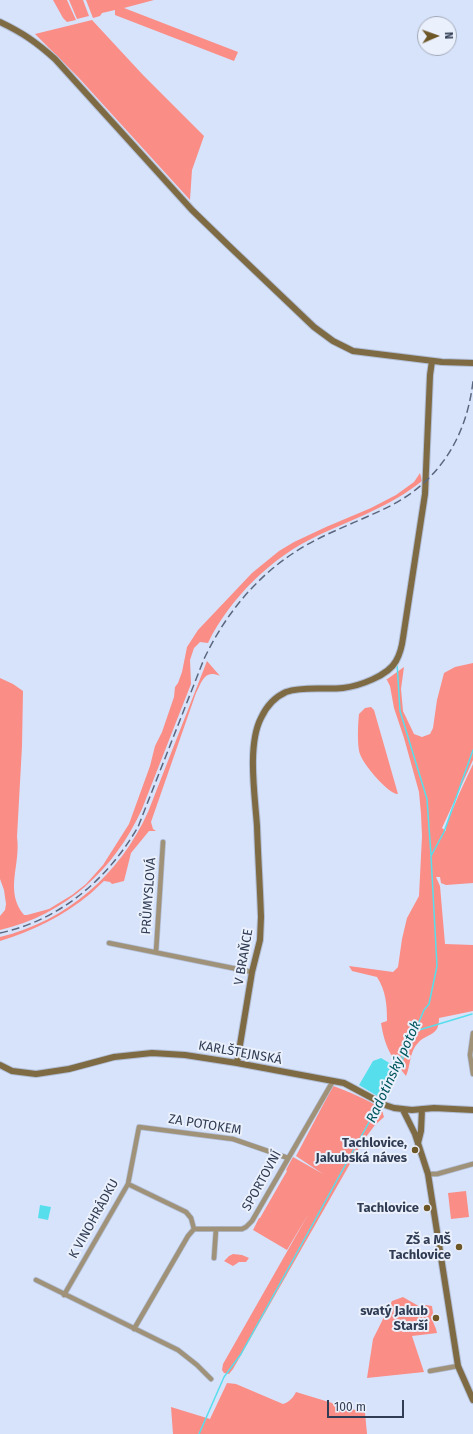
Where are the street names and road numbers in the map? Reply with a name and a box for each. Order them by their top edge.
street label: PRŮMYSLOVÁ [139,857,159,935]
street label: V BRAŇCE [231,928,257,986]
street label: KARLŠTEJNSKÁ [197,1038,283,1068]
street label: ZA POTOKEM [167,1112,243,1138]
street label: SPORTOVNÍ [239,1148,285,1214]
street label: K VINOHRÁDKU [66,1176,122,1262]

